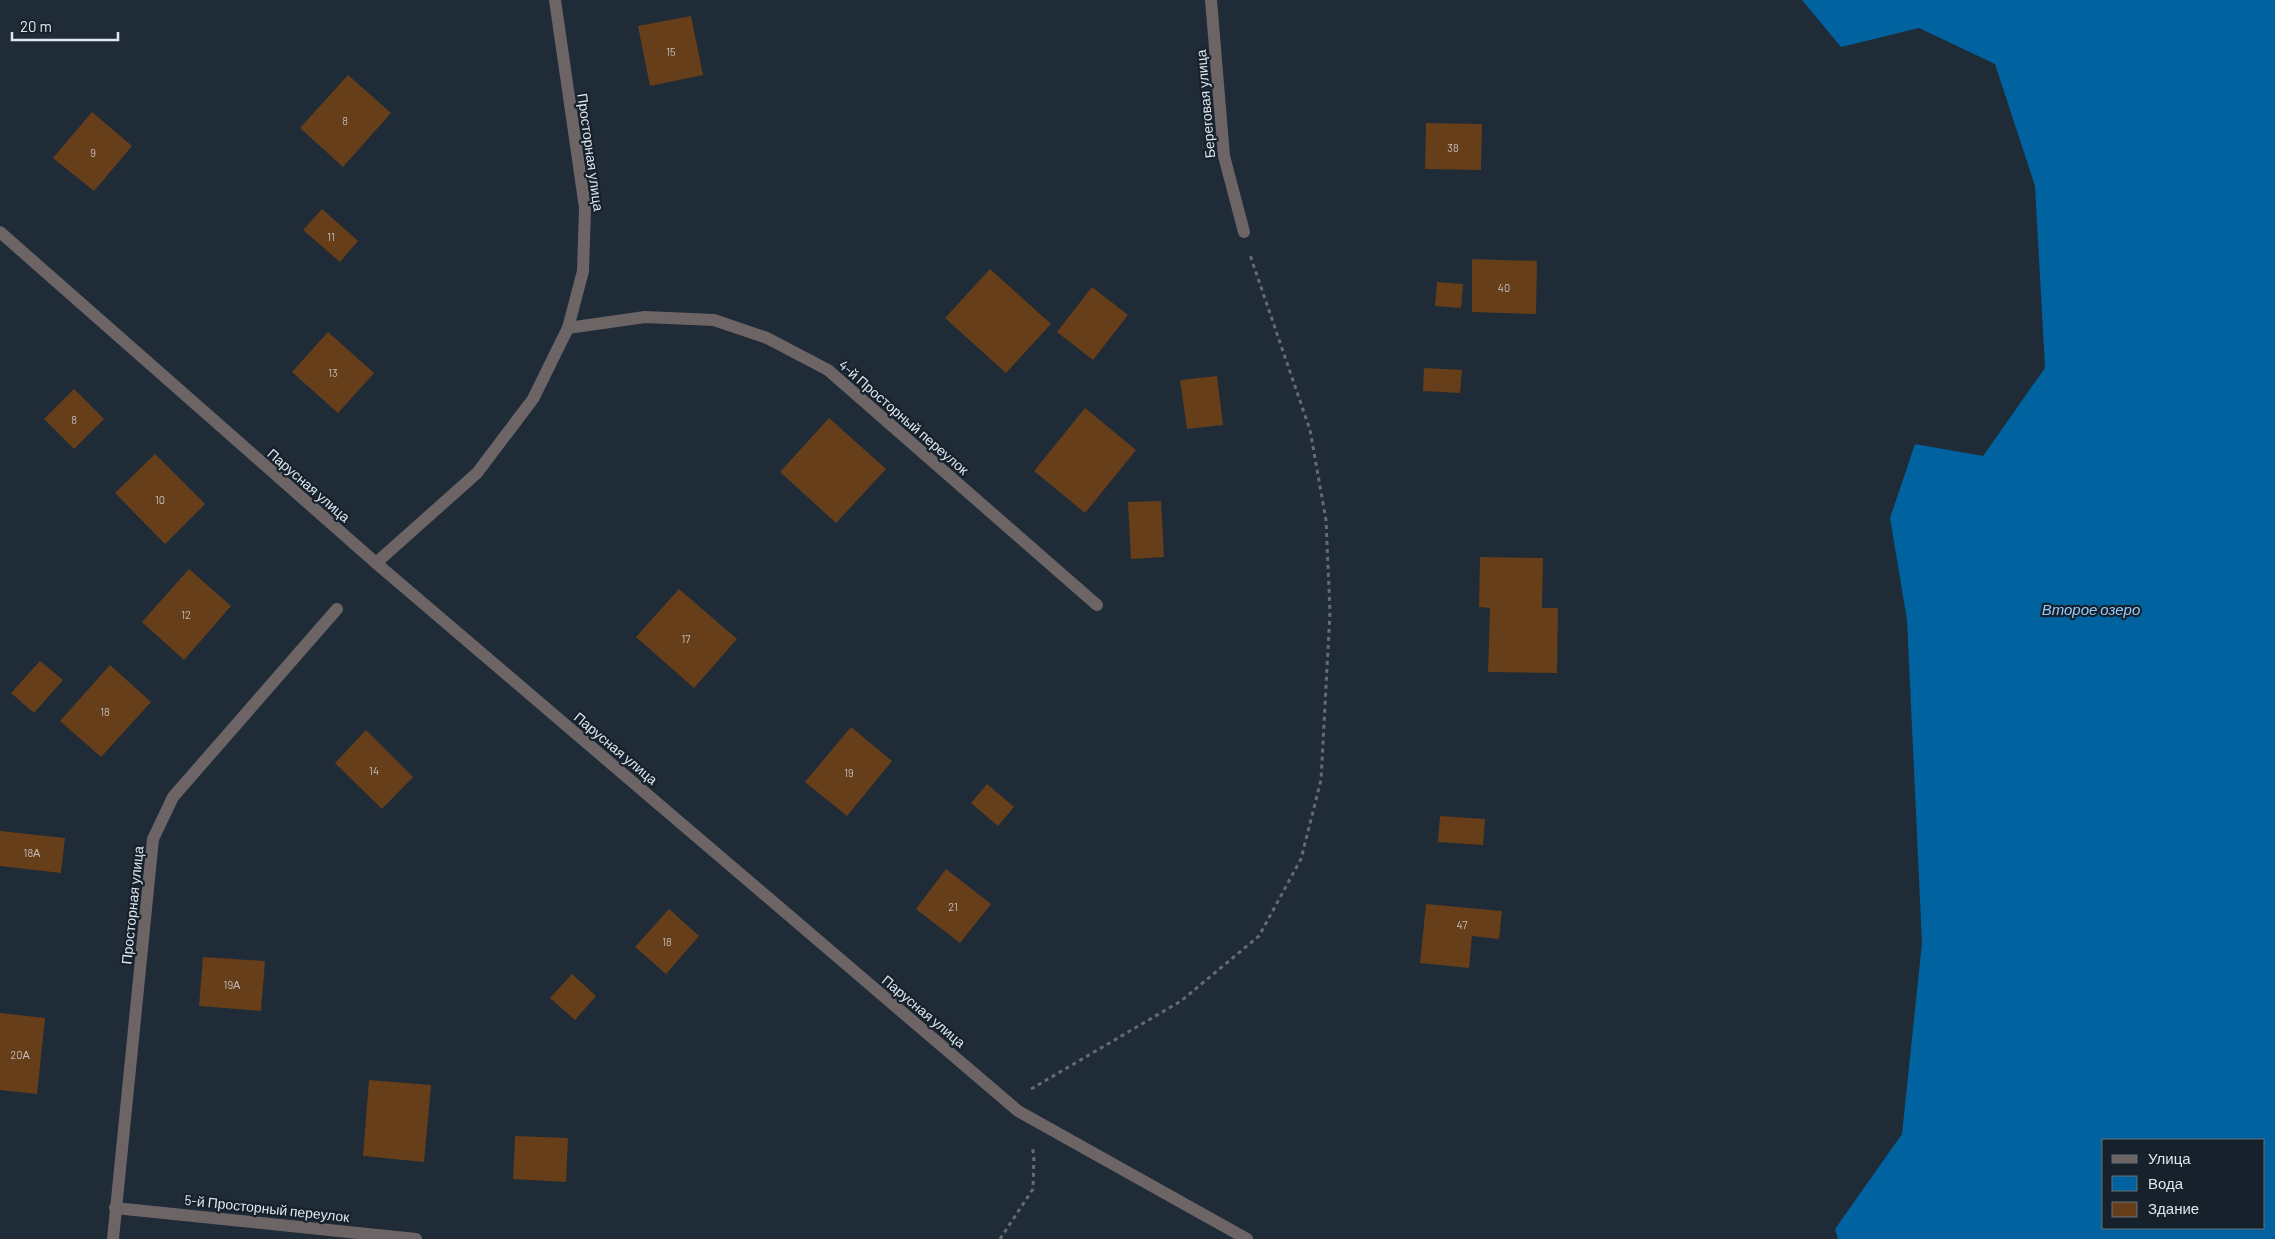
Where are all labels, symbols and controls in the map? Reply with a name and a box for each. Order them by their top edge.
scale bar [12,10,119,42]
text: 20 m [20,17,52,35]
house number: 15 [666,45,676,58]
street label: Береговая улица [1192,49,1218,159]
street label: Просторная улица [574,92,608,212]
house number: 8 [342,114,348,127]
house number: 38 [1447,141,1459,154]
house number: 9 [90,146,96,159]
house number: 11 [327,230,335,243]
house number: 40 [1498,281,1510,294]
street label: 4-й Просторный переулок [836,356,973,479]
house number: 13 [328,366,338,379]
house number: 8 [71,413,77,426]
street label: Парусная улица [264,445,354,526]
house number: 10 [155,493,165,506]
water label: Второе озеро [2042,600,2140,618]
house number: 12 [181,608,191,621]
house number: 17 [681,632,691,645]
house number: 18 [100,705,110,718]
street label: Парусная улица [571,708,661,788]
house number: 14 [369,764,379,777]
house number: 19 [844,766,854,779]
street label: Просторная улица [117,845,147,965]
house number: 18А [24,846,41,859]
house number: 21 [948,900,958,913]
house number: 47 [1457,918,1467,931]
house number: 18 [662,935,672,948]
street label: Парусная улица [879,971,969,1051]
house number: 19А [224,978,241,991]
house number: 20А [10,1048,30,1061]
legend [2102,1139,2265,1229]
text: Улица [2148,1149,2191,1167]
text: Вода [2148,1174,2184,1192]
street label: 5-й Просторный переулок [184,1191,351,1225]
text: Здание [2148,1199,2199,1217]

